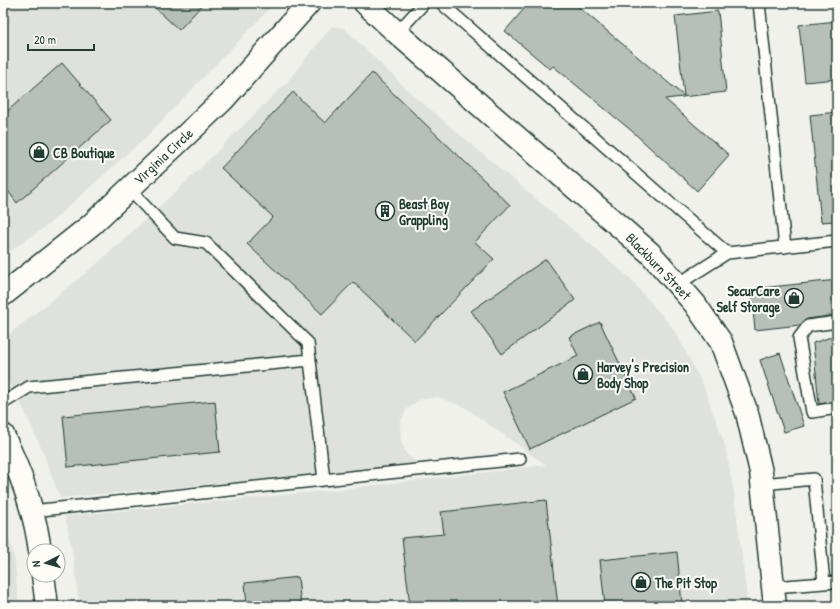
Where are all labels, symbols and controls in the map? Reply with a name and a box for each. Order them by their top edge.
scale bar [28,26,94,52]
text: 20 m [34,31,56,48]
street label: Virginia Circle [129,123,198,189]
shop icon: CB Boutique [28,141,50,163]
place label: CB Boutique [53,143,115,164]
place label: Beast Boy Grappling [399,194,449,231]
building icon: Beast Boy Grappling [374,200,396,222]
street label: Blackburn Street [622,228,696,304]
place label: SecurCare Self Storage [716,281,780,318]
shop icon: SecurCare Self Storage [783,287,805,309]
place label: Harvey's Precision Body Shop [597,357,689,394]
shop icon: Harvey's Precision Body Shop [572,363,594,385]
north arrow [26,543,66,583]
text: N [29,560,43,568]
shop icon: The Pit Stop [630,571,652,593]
place label: The Pit Stop [654,573,718,594]

